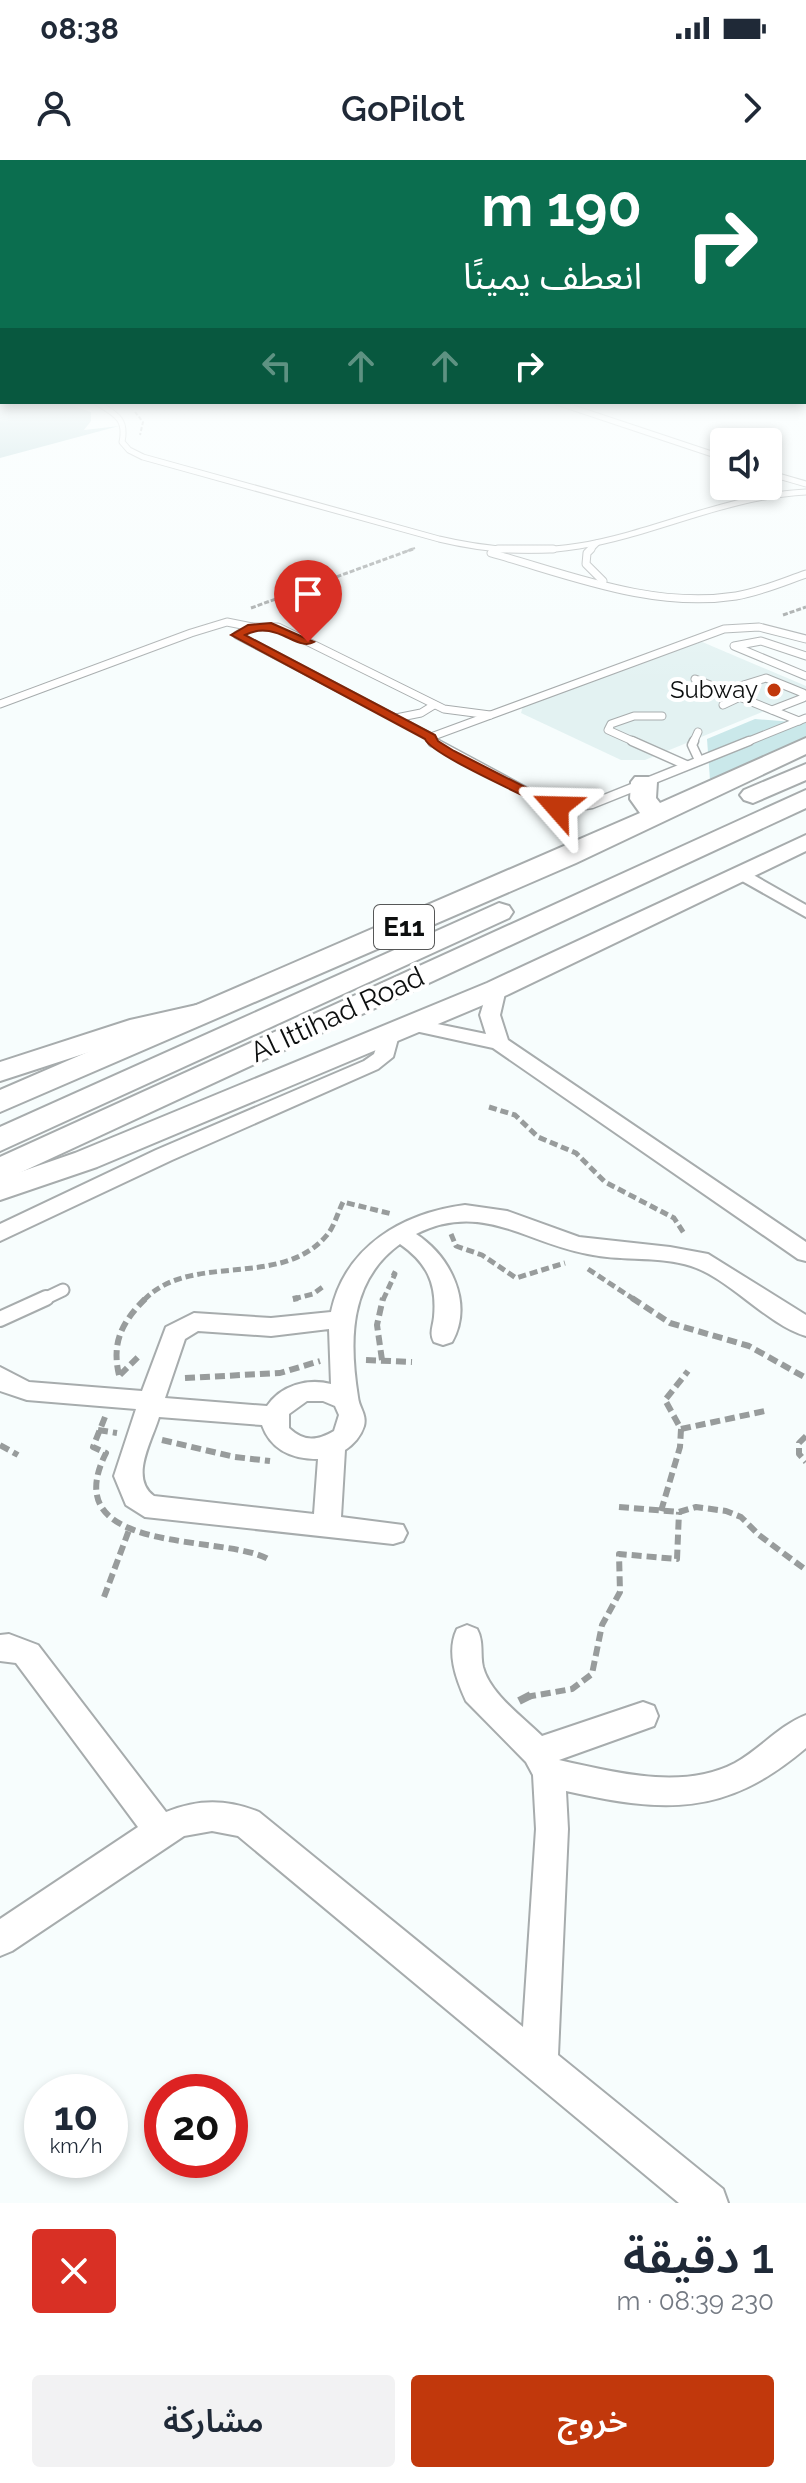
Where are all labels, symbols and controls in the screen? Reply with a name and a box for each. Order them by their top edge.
text: 08:38 [40,11,119,46]
icon: person [32,86,76,130]
icon: forward [730,86,774,130]
text: GoPilot [341,87,465,129]
text: 190 m [481,173,642,239]
icon: right [670,192,774,296]
text: انعطف يمينًا [463,255,642,297]
icon: left [255,344,299,388]
icon: ahead [339,344,383,388]
icon: ahead [423,344,467,388]
icon: right [507,344,551,388]
map controls [710,428,782,500]
button: sound [710,428,782,500]
pin [274,560,342,642]
icon: arrive [286,572,330,616]
place label: Subway [670,675,758,704]
marker: Subway [765,681,783,699]
position arrow [515,765,599,849]
road number: E11 [374,905,434,949]
street label: Al Ittihad Road [245,960,429,1069]
speed limit sign: 20 [144,2074,248,2178]
text: 10 [54,2092,98,2139]
text: km/h [50,2134,102,2158]
text: 1 دقيقة [623,2228,774,2284]
button: close [32,2229,116,2313]
text: 230 m · 08:39 [617,2286,774,2316]
button: مشاركة [32,2375,395,2467]
button: خروج [411,2375,774,2467]

